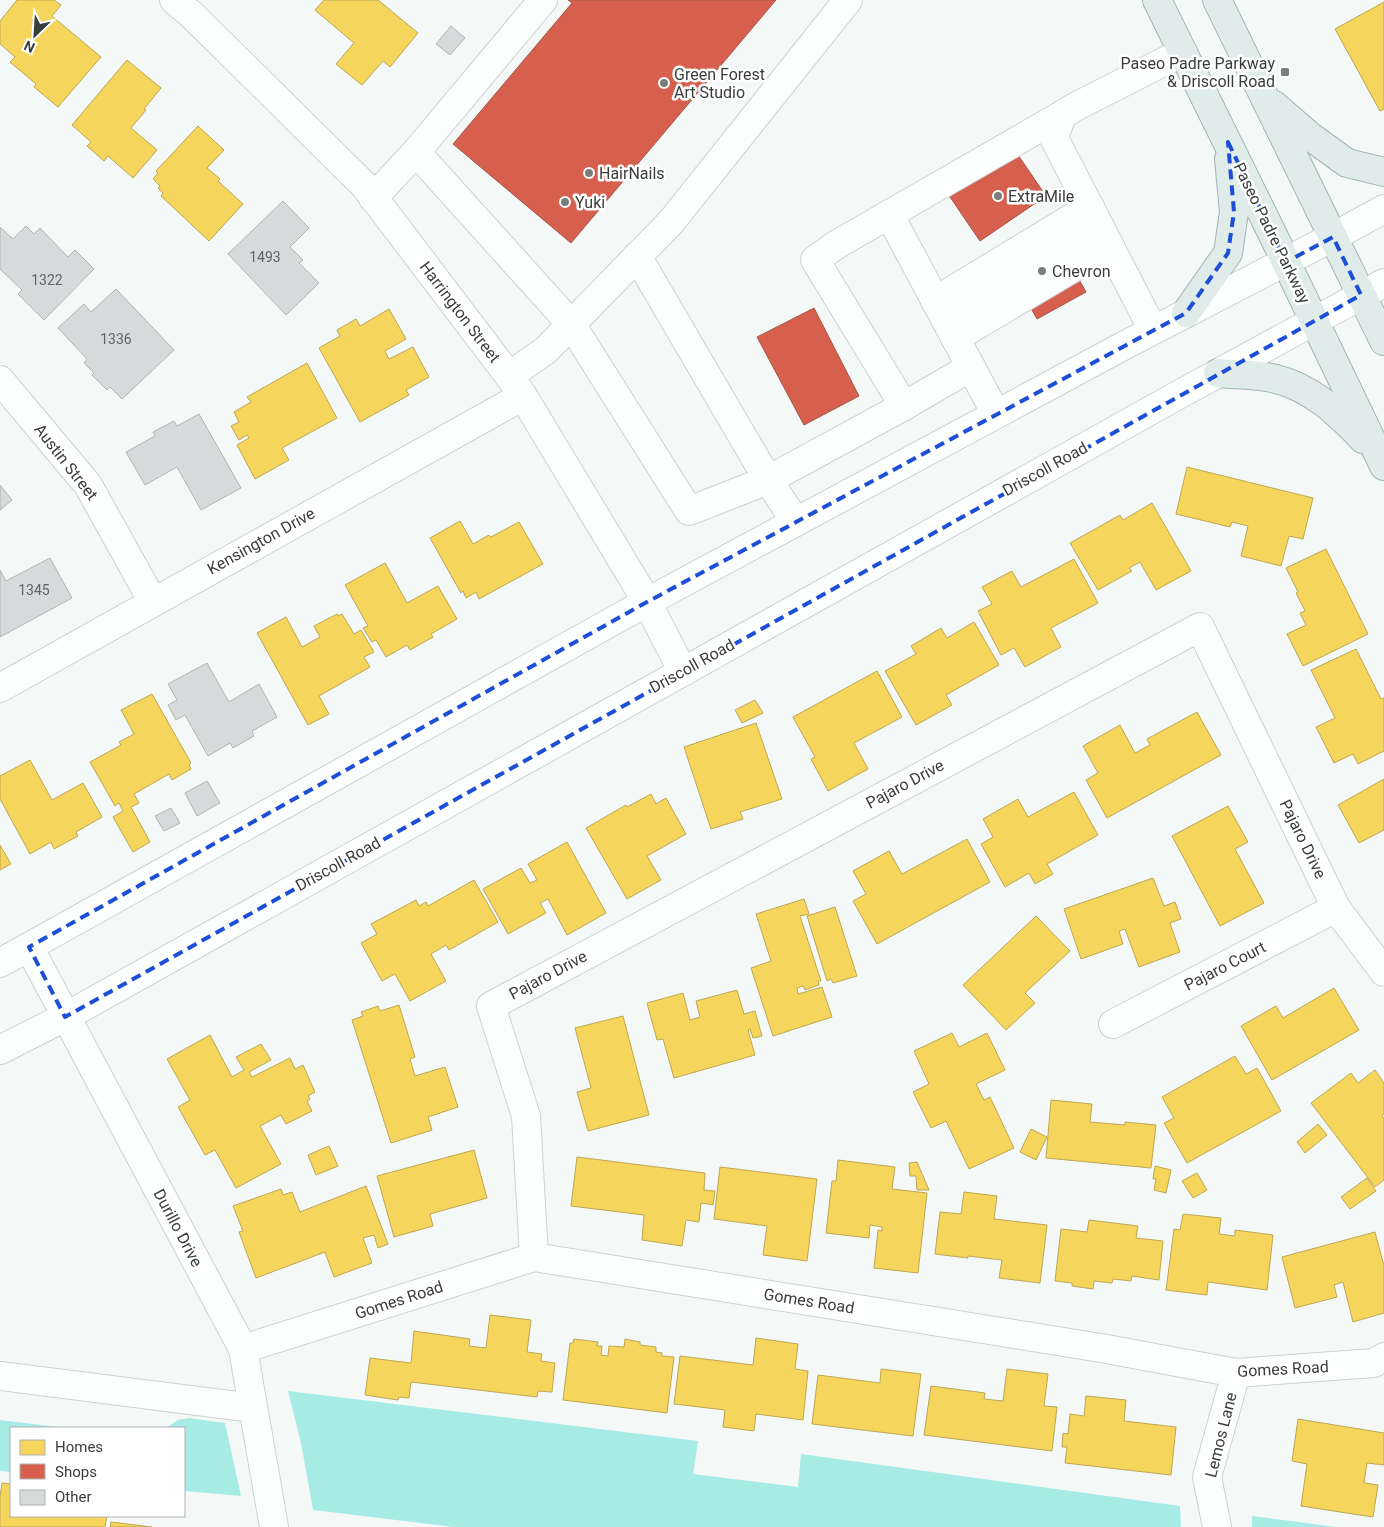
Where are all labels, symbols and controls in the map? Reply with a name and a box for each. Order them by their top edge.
north arrow [10,10,60,60]
text: N [22,37,37,56]
place label: Paseo Padre Parkway & Driscoll Road [1121,54,1275,91]
place label: Green Forest Art Studio [674,65,765,102]
marker: Paseo Padre Parkway & Driscoll Road [1279,66,1291,78]
marker: Green Forest Art Studio [658,77,670,89]
street label: Paseo Padre Parkway [1230,159,1315,307]
place label: HairNails [599,164,665,183]
marker: HairNails [583,167,595,179]
place label: ExtraMile [1008,187,1074,206]
marker: ExtraMile [992,190,1004,202]
place label: Yuki [575,193,605,212]
marker: Yuki [559,196,571,208]
house number: 1493 [249,249,281,265]
street label: Harrington Street [416,258,504,366]
place label: Chevron [1052,262,1111,281]
marker: Chevron [1036,265,1048,277]
house number: 1322 [31,272,63,288]
house number: 1336 [100,331,132,347]
street label: Austin Street [30,420,102,504]
street label: Driscoll Road [999,438,1091,500]
street label: Kensington Drive [204,504,318,578]
house number: 1345 [18,582,50,598]
street label: Driscoll Road [646,635,738,697]
street label: Pajaro Drive [863,756,947,812]
street label: Pajaro Drive [1276,796,1330,882]
street label: Driscoll Road [292,833,384,895]
street label: Pajaro Court [1181,937,1269,995]
street label: Pajaro Drive [506,947,590,1003]
street label: Durillo Drive [150,1186,206,1270]
street label: Gomes Road [353,1277,445,1323]
street label: Gomes Road [762,1284,856,1318]
street label: Gomes Road [1237,1357,1329,1381]
street label: Lemos Lane [1201,1390,1241,1480]
legend [10,1427,185,1517]
text: Homes [55,1438,103,1456]
text: Shops [55,1463,97,1481]
text: Other [55,1488,92,1506]

